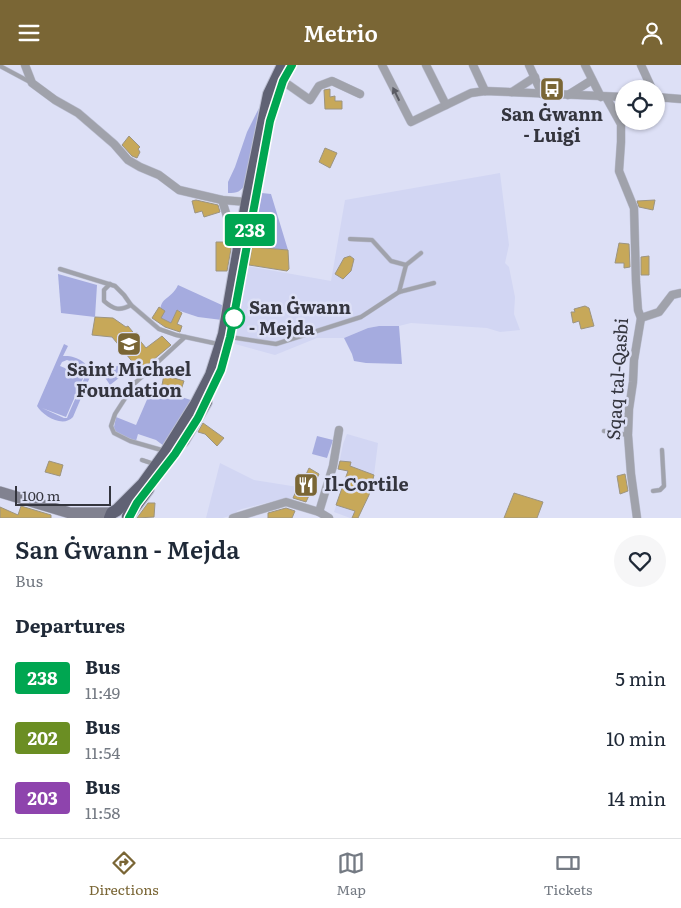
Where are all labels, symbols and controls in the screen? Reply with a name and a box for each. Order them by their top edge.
text: Metrio [303,16,378,49]
icon: menu [15,19,43,47]
icon: person [638,19,666,47]
bus stop icon: San Ġwann - Luigi [539,76,565,102]
map controls [615,80,665,130]
button: locate [615,80,665,130]
one-way arrow [392,87,400,101]
place label: San Ġwann - Luigi [501,100,604,148]
line badge: 238 [221,214,279,246]
text: 238 [235,216,265,243]
place label: San Ġwann - Mejda [249,293,352,341]
marker: San Ġwann - Mejda [223,307,245,329]
street label: Sqaq tal-Qasbi [599,317,634,441]
school or university icon: Saint Michael Foundation [116,331,142,357]
place label: Saint Michael Foundation [67,355,192,403]
place label: Il-Cortile [324,470,409,497]
restaurant icon: Il-Cortile [293,472,319,498]
scale bar [15,483,111,506]
text: 100 m [22,485,60,505]
text: San Ġwann - Mejda [15,531,240,566]
button: heart [614,535,666,587]
text: Bus [15,568,43,592]
text: Departures [15,611,125,639]
text: Bus [85,652,120,680]
text: 238 [27,664,58,691]
text: 5 min [615,664,666,692]
text: 11:49 [85,680,120,704]
text: Bus [85,712,120,740]
text: 202 [27,724,58,751]
text: 10 min [606,724,666,752]
text: 11:54 [85,740,120,764]
text: Bus [85,772,120,800]
text: 203 [27,784,58,811]
text: 14 min [607,784,666,812]
text: 11:58 [85,800,120,824]
tab: Directions [89,849,159,899]
tab: Map [336,849,366,899]
tab: Tickets [543,849,592,899]

